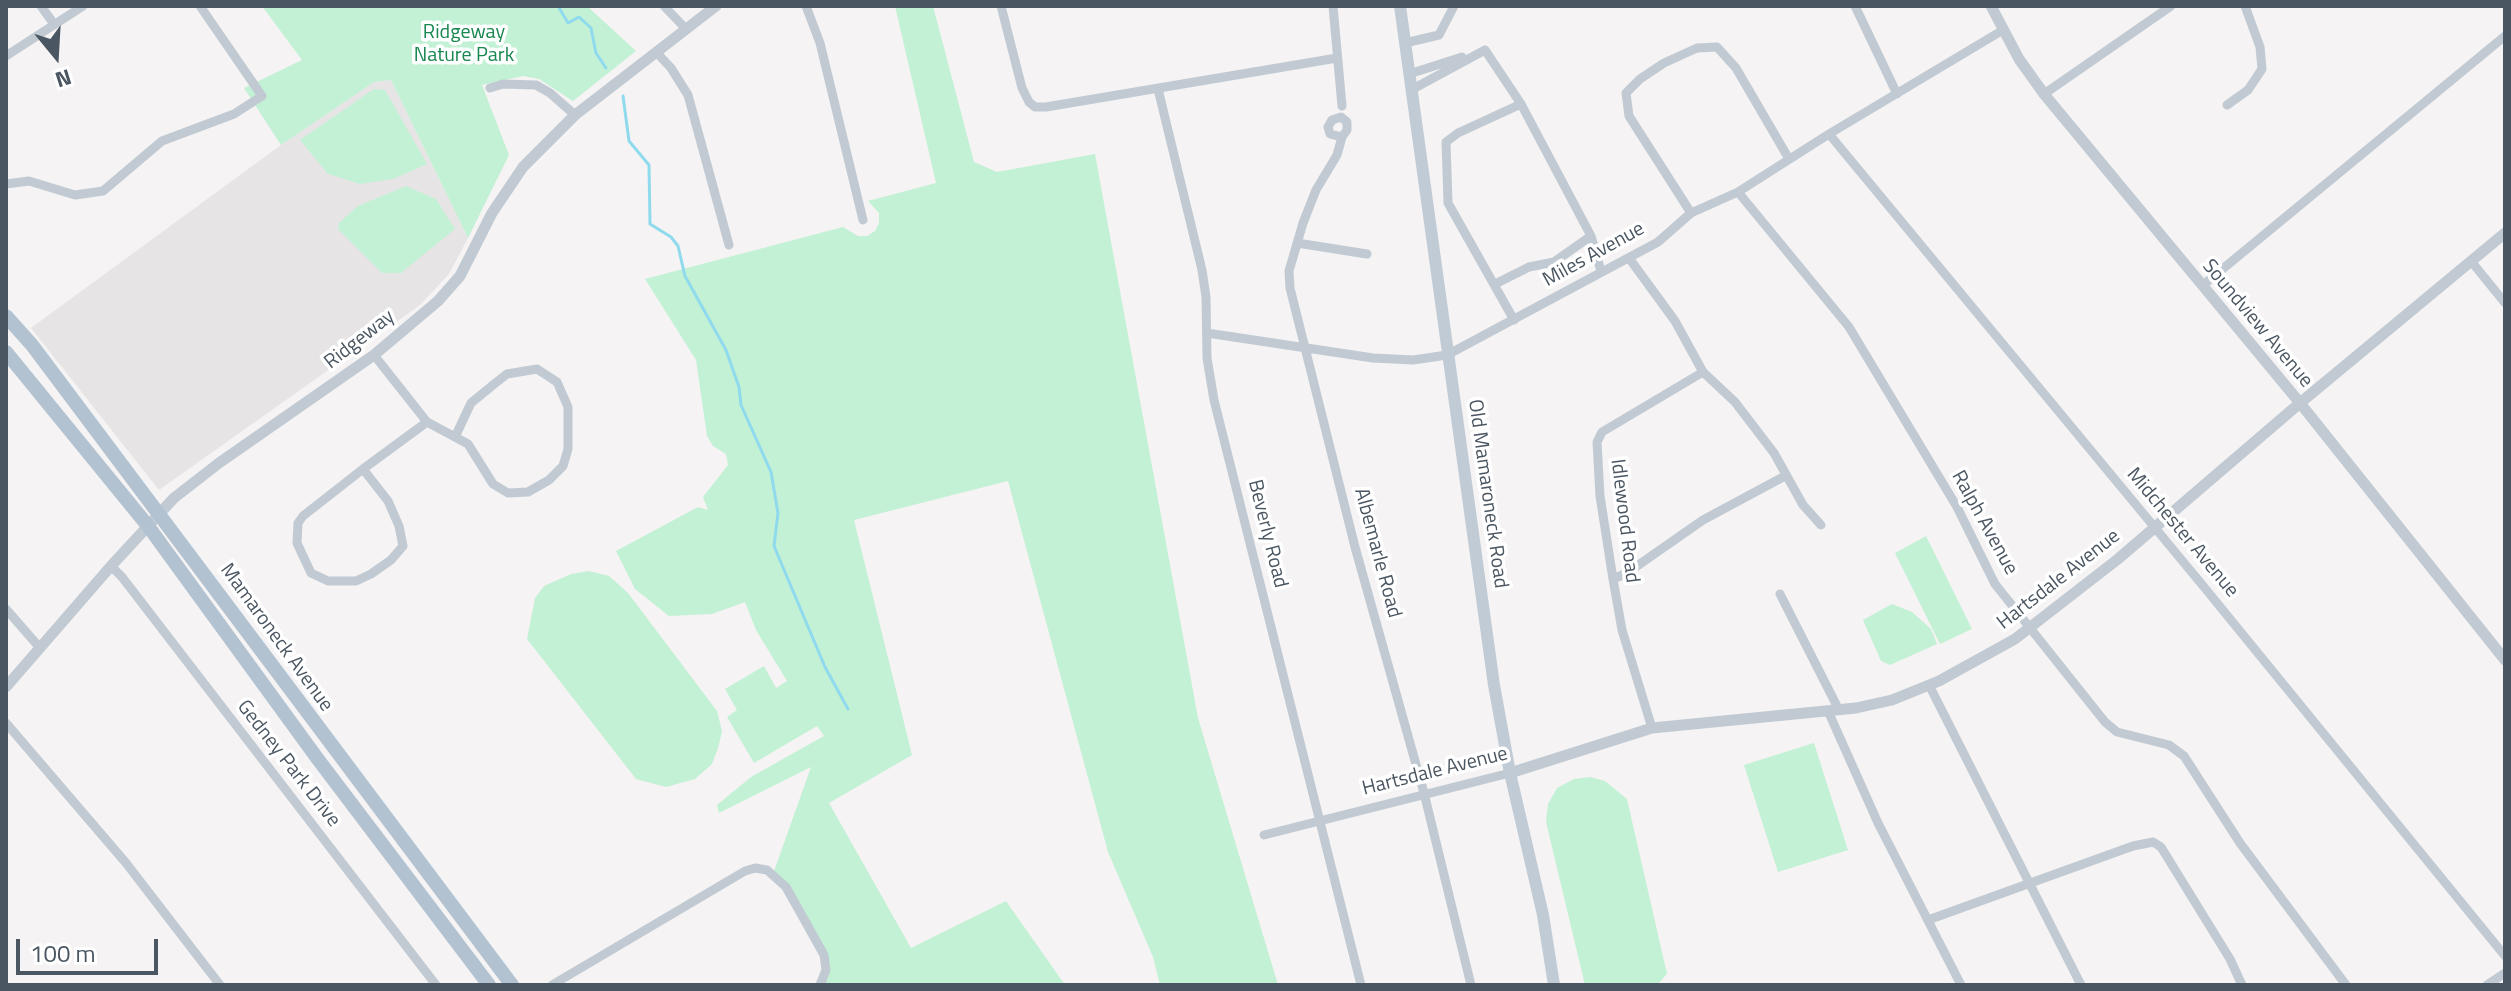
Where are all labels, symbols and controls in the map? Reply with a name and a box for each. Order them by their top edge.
north arrow [16,16,96,96]
park label: Ridgeway Nature Park [414,21,514,68]
text: N [51,60,76,97]
street label: Miles Avenue [1539,217,1649,293]
street label: Soundview Avenue [2197,255,2317,393]
street label: Ridgeway [320,305,400,375]
street label: Old Mamaroneck Road [1462,398,1512,590]
street label: Idlewood Road [1604,458,1644,584]
street label: Midchester Avenue [2121,463,2243,603]
street label: Ralph Avenue [1946,467,2022,579]
street label: Beverly Road [1242,477,1292,591]
street label: Albemarle Road [1348,486,1406,620]
street label: Hartsdale Avenue [1993,525,2125,635]
street label: Mamaroneck Avenue [214,559,338,717]
street label: Gedney Park Drive [231,696,345,832]
street label: Hartsdale Avenue [1360,742,1510,802]
scale bar [20,923,162,973]
text: 100 m [30,935,96,971]

